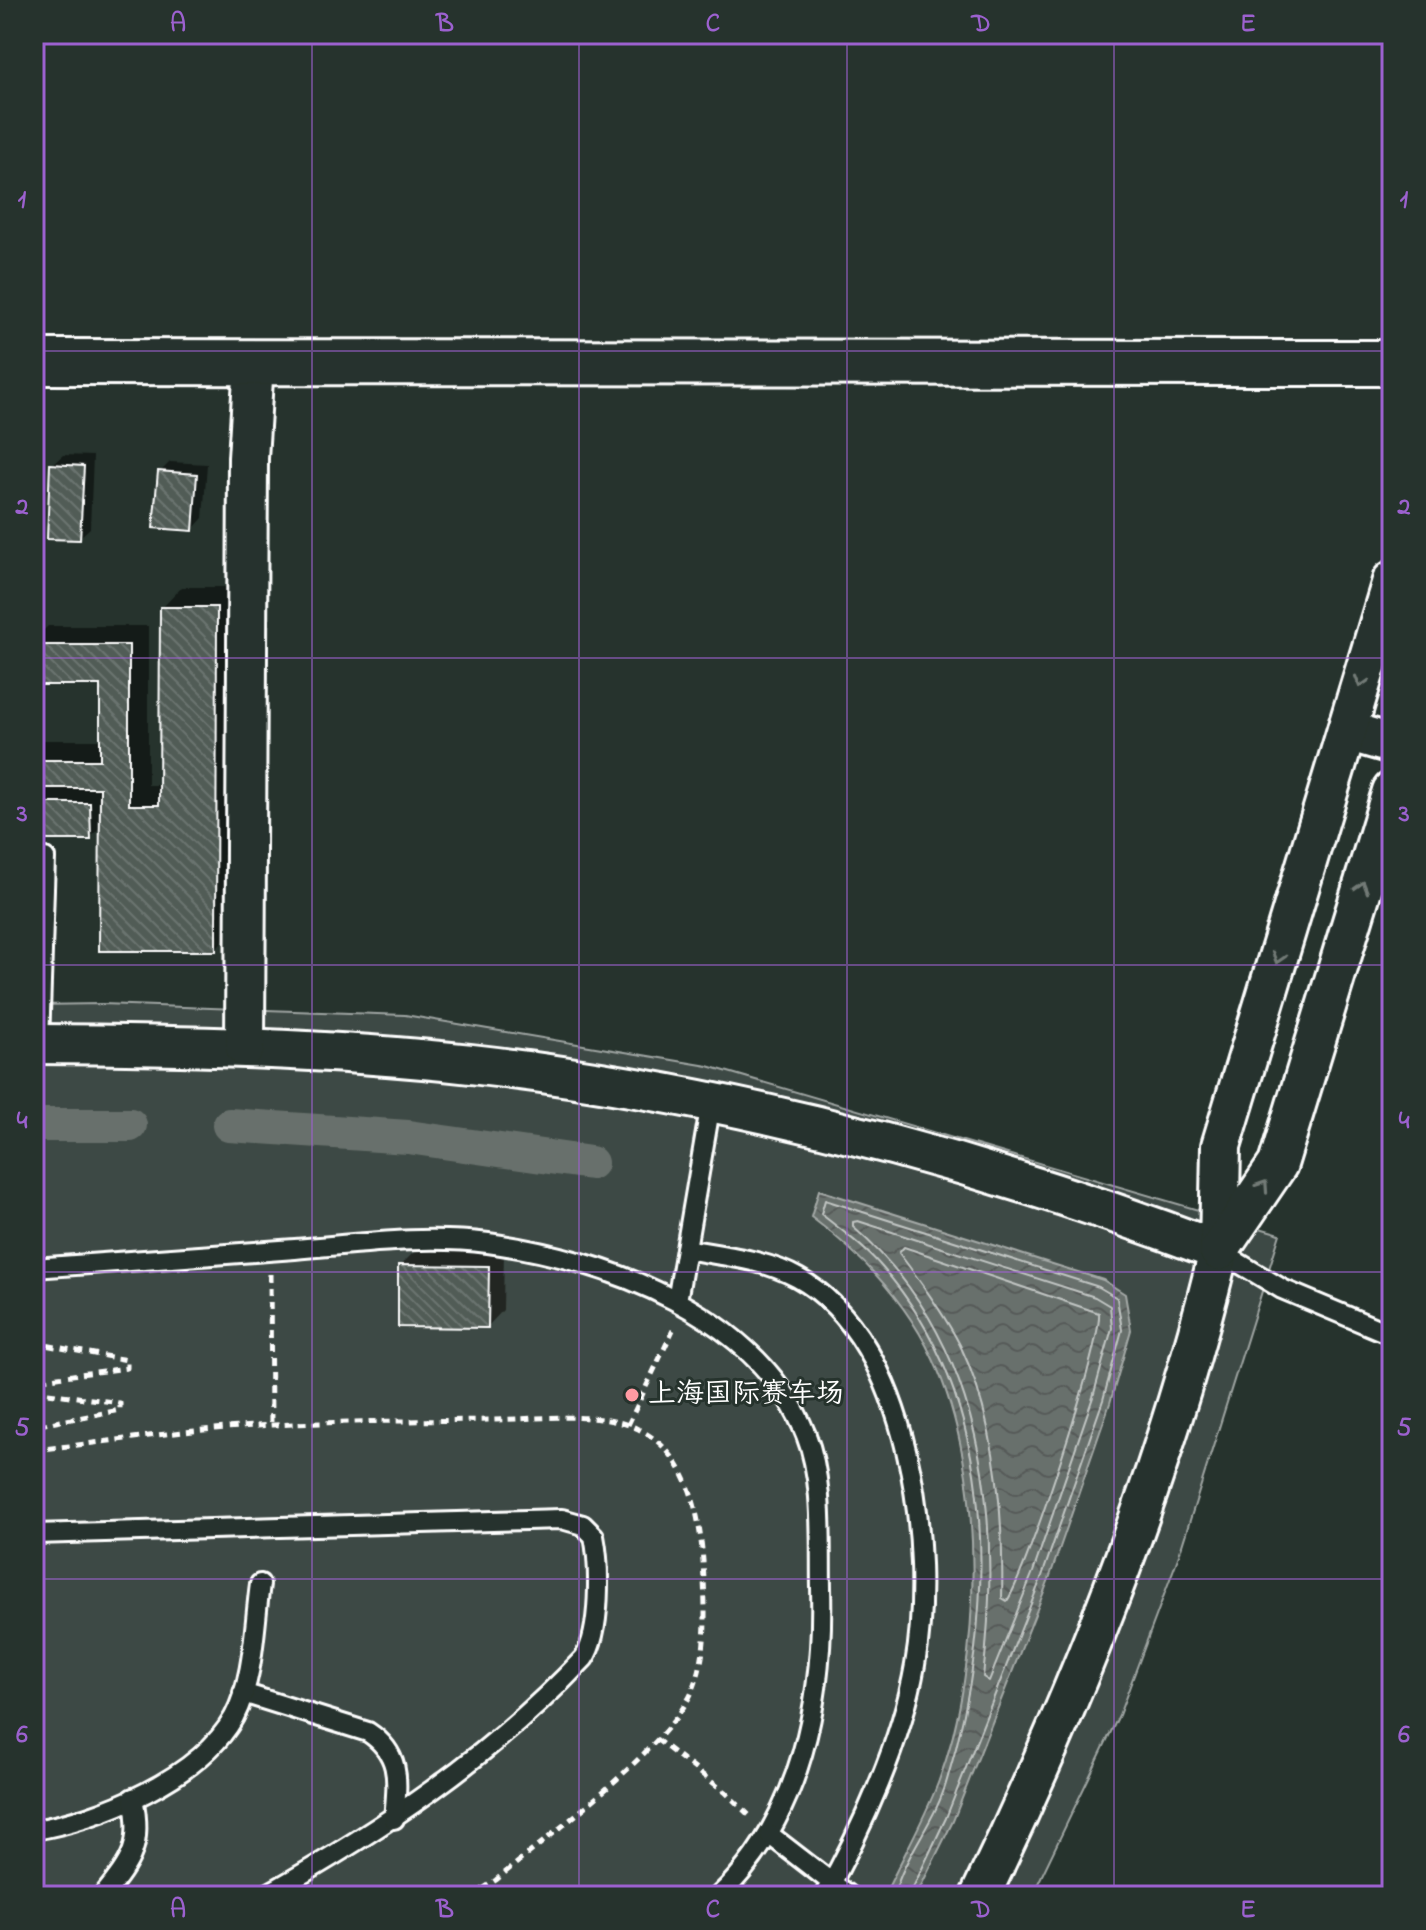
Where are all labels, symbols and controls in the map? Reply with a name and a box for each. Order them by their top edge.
text: A [170,6,186,44]
text: B [435,6,454,44]
text: C [706,6,720,44]
text: D [970,6,991,44]
text: E [1240,6,1256,44]
text: 1 [18,182,27,220]
text: 1 [1400,182,1409,220]
text: 2 [15,489,29,527]
text: 2 [1397,489,1411,527]
one-way arrow [1354,675,1370,689]
text: 3 [16,796,28,834]
text: 3 [1398,796,1410,834]
one-way arrow [1353,881,1369,894]
one-way arrow [1271,951,1287,965]
text: 4 [17,1103,28,1141]
text: 4 [1399,1103,1410,1141]
one-way arrow [1253,1180,1268,1194]
place label: 上海国际赛车场 [648,1375,844,1416]
marker: 上海国际赛车场 [623,1386,641,1404]
text: 5 [15,1410,30,1448]
text: 5 [1397,1410,1412,1448]
text: 6 [16,1717,28,1755]
text: 6 [1398,1717,1410,1755]
text: A [170,1892,186,1930]
text: B [435,1892,454,1930]
text: C [706,1892,720,1930]
text: D [970,1892,991,1930]
text: E [1240,1892,1256,1930]

